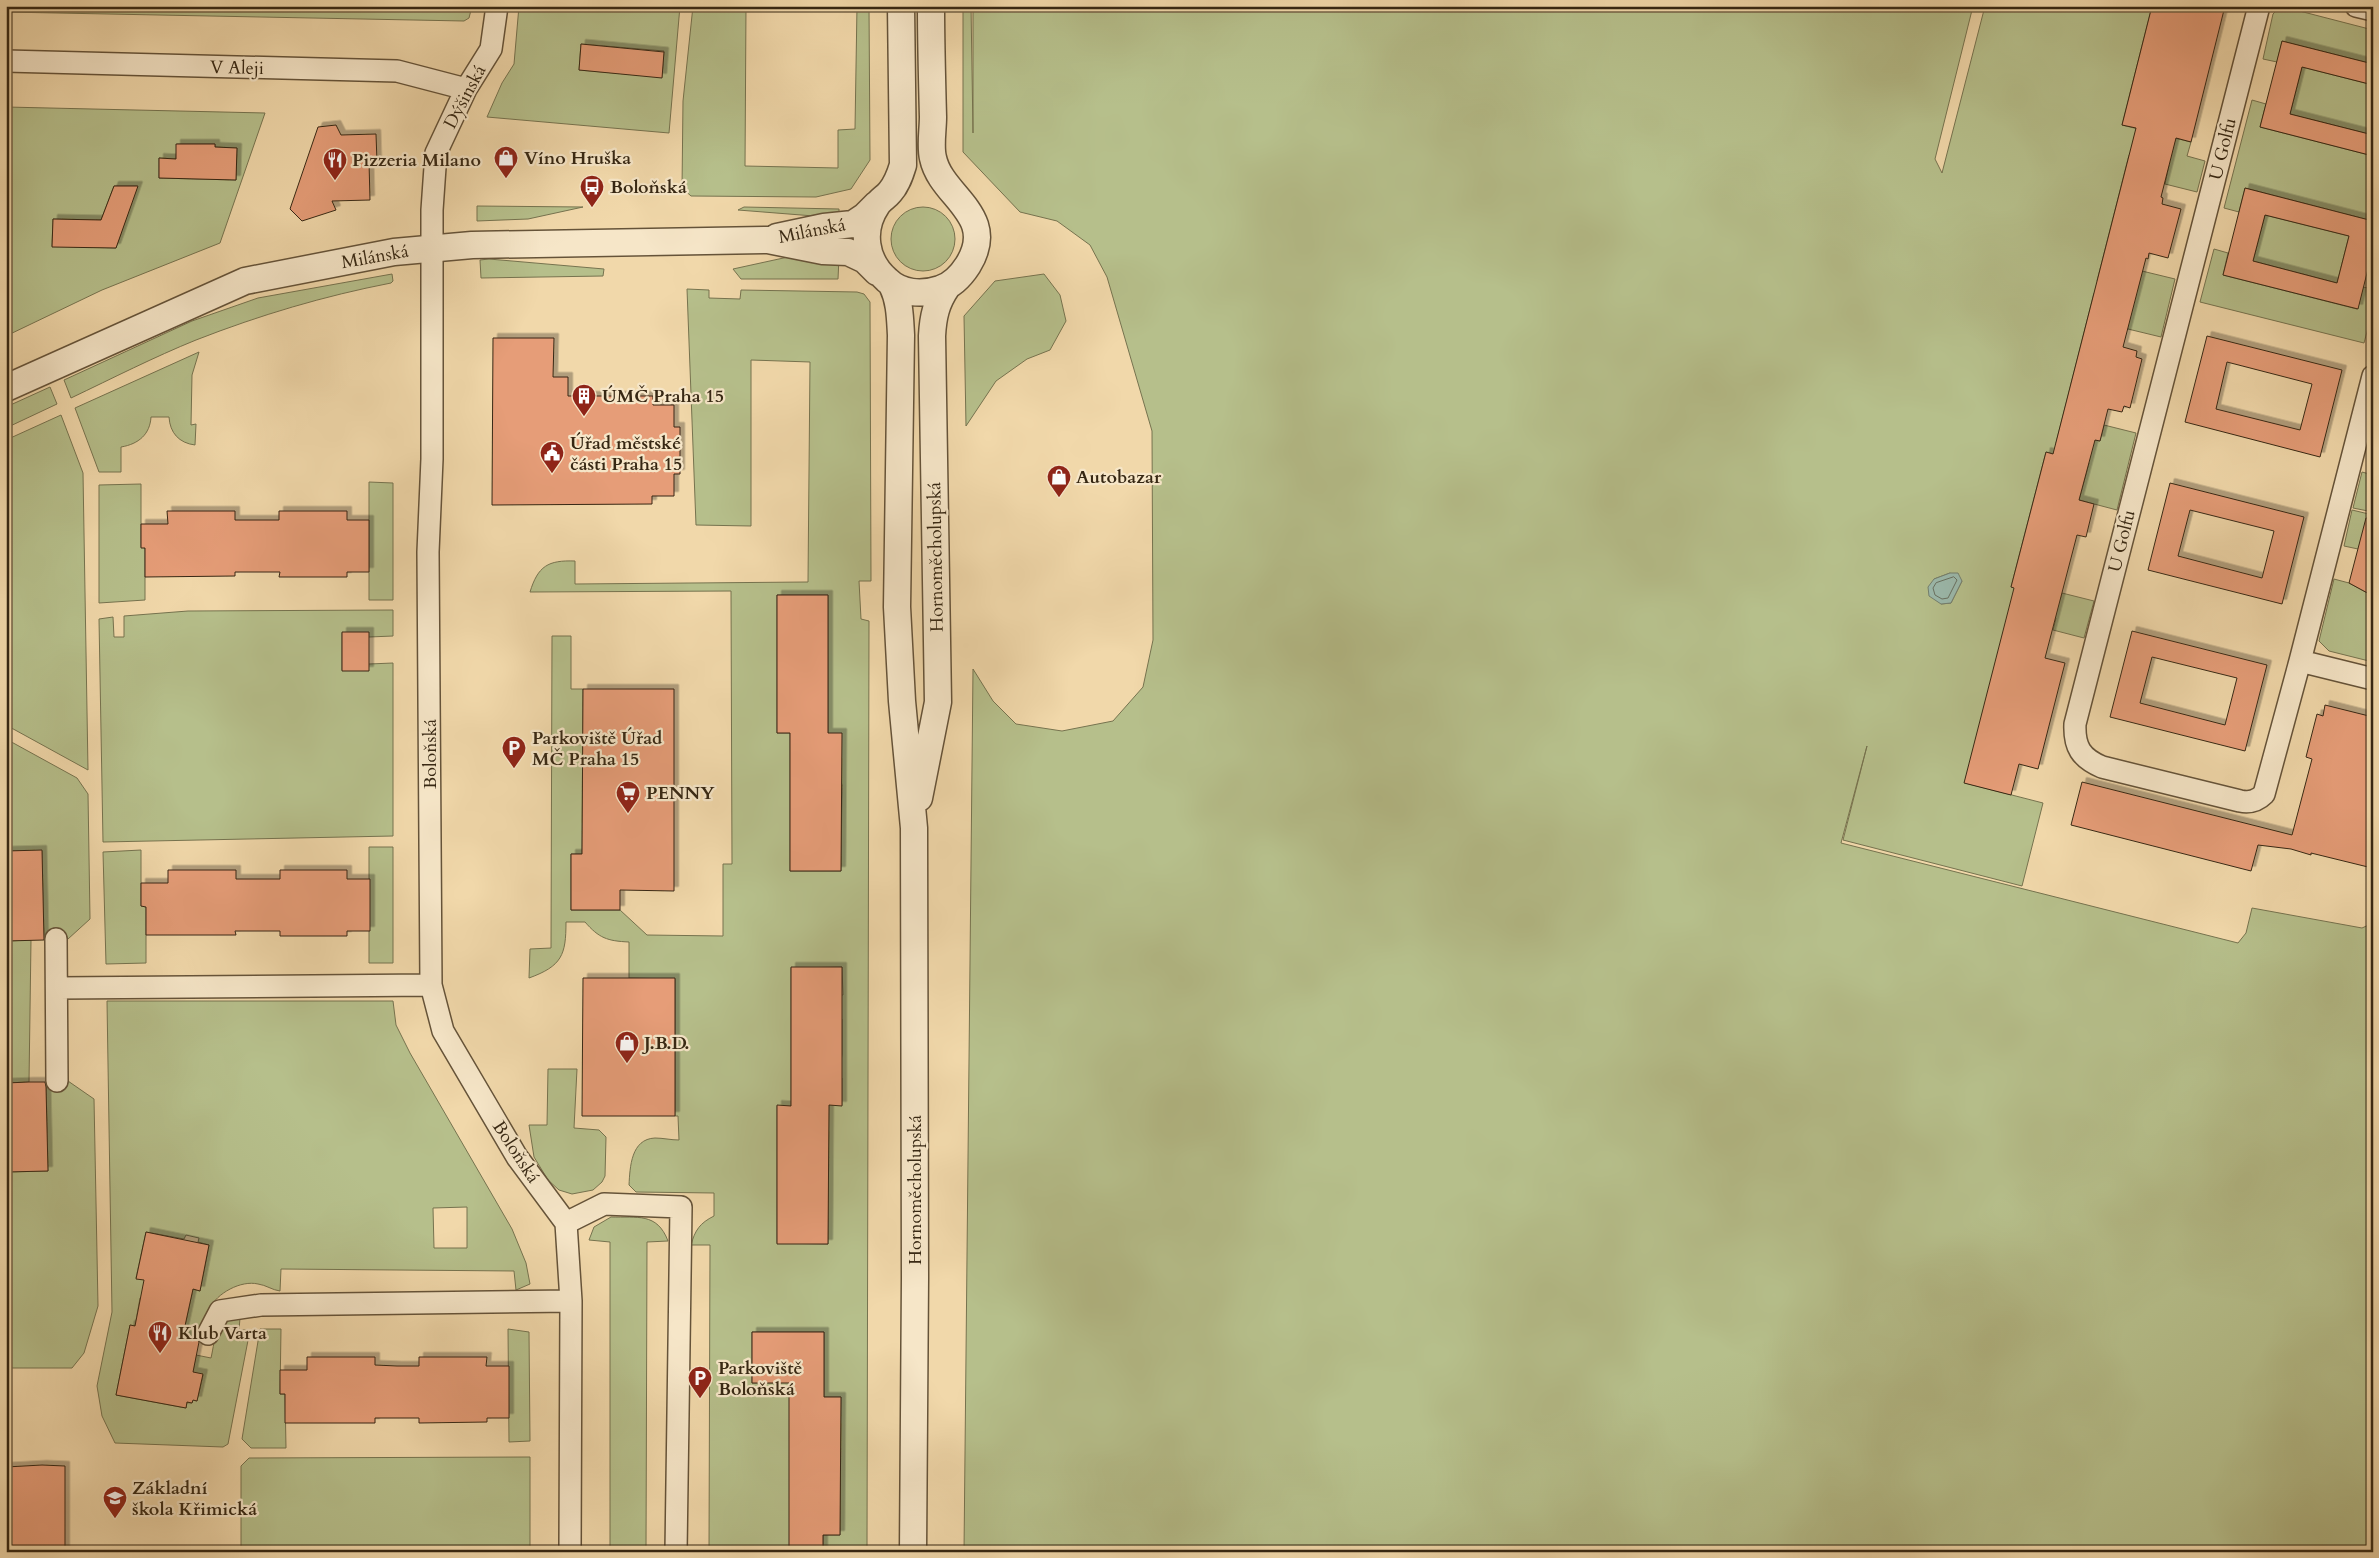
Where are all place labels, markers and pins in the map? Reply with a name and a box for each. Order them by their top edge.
shop icon: Víno Hruška [493,145,519,179]
place label: Víno Hruška [524,146,631,171]
restaurant icon: Pizzeria Milano [322,147,348,181]
place label: Pizzeria Milano [352,148,481,173]
bus stop icon: Boloňská [579,174,605,208]
place label: Boloňská [610,175,687,200]
building icon: ÚMČ Praha 15 [571,383,597,417]
place label: ÚMČ Praha 15 [602,384,724,409]
place label: Úřad městské části Praha 15 [570,431,682,477]
public building icon: Úřad městské části Praha 15 [539,440,565,474]
shop icon: Autobazar [1046,464,1072,498]
place label: Autobazar [1076,465,1162,490]
place label: Parkoviště Úřad MČ Praha 15 [532,726,663,772]
parking icon: Parkoviště Úřad MČ Praha 15 [501,735,527,769]
supermarket icon: PENNY [615,780,641,814]
place label: PENNY [646,781,715,806]
shop icon: J.B.D. [614,1030,640,1064]
place label: J.B.D. [641,1031,689,1056]
restaurant icon: Klub Varta [147,1320,173,1354]
place label: Klub Varta [178,1321,267,1346]
place label: Parkoviště Boloňská [718,1356,802,1402]
parking icon: Parkoviště Boloňská [687,1365,713,1399]
place label: Základní škola Křimická [132,1476,257,1522]
school or university icon: Základní škola Křimická [102,1485,128,1519]

